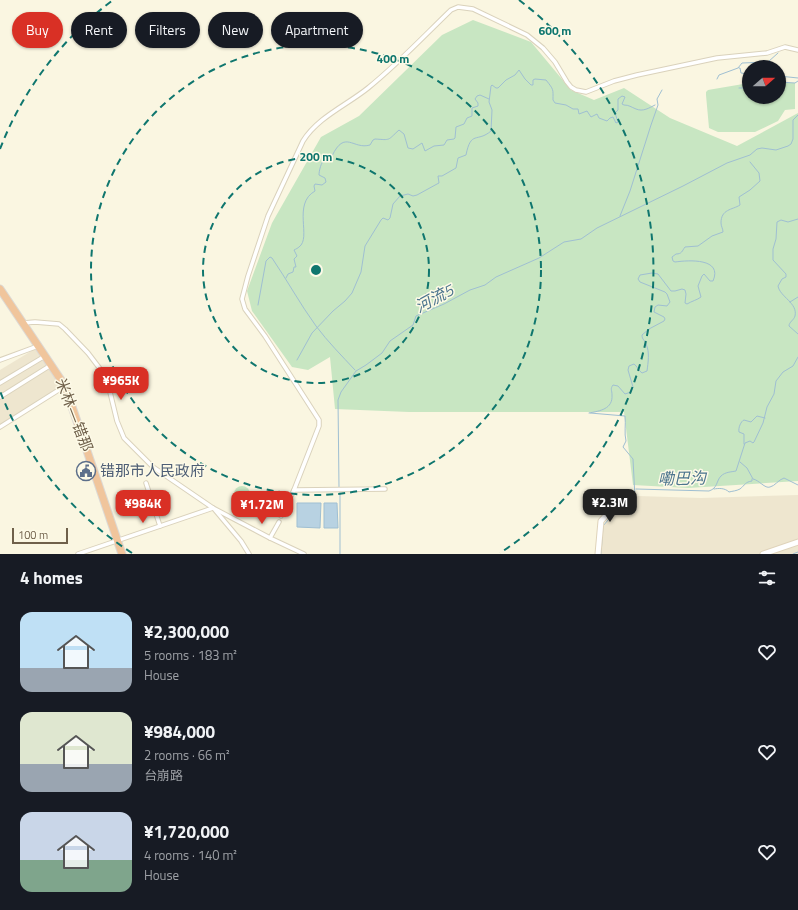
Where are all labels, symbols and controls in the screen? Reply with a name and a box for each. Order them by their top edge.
chip: Buy [12,12,63,48]
chip: Rent [71,12,127,48]
chip: Filters [135,12,200,48]
chip: New [208,12,263,48]
chip: Apartment [271,12,363,48]
text: 600 m [539,21,571,40]
text: 400 m [377,49,409,68]
north arrow [742,60,786,104]
map controls [742,60,786,104]
text: 200 m [300,147,332,166]
centre of rings [309,263,323,277]
water label: 河流5 [410,277,460,318]
pin: ¥965K [93,367,149,401]
text: ¥965K [103,370,139,390]
street label: 米林—错那 [50,375,99,455]
place label: 错那市人民政府 [100,459,205,482]
public building icon: 错那市人民政府 [75,460,97,482]
water label: 嘞巴沟 [658,466,708,490]
pin: ¥2.3M [582,489,638,523]
pin: ¥984K [115,490,171,524]
pin: ¥1.72M [229,491,295,525]
text: ¥2.3M [592,492,628,512]
text: ¥984K [125,493,161,513]
text: ¥1.72M [240,494,284,514]
scale bar [12,526,68,545]
text: 100 m [18,527,48,543]
text: 4 homes [20,565,83,591]
icon: filters [756,567,778,589]
text: ¥2,300,000 [144,619,229,645]
icon: home [52,628,100,676]
icon: heart [756,641,778,663]
text: 5 rooms · 183 m² [144,645,237,665]
text: House [144,665,179,685]
text: ¥984,000 [144,719,215,745]
icon: home [52,728,100,776]
icon: heart [756,741,778,763]
text: 2 rooms · 66 m² [144,745,230,765]
text: 台崩路 [144,765,183,785]
text: ¥1,720,000 [144,819,229,845]
icon: home [52,828,100,876]
icon: heart [756,841,778,863]
text: 4 rooms · 140 m² [144,845,237,865]
text: House [144,865,179,885]

